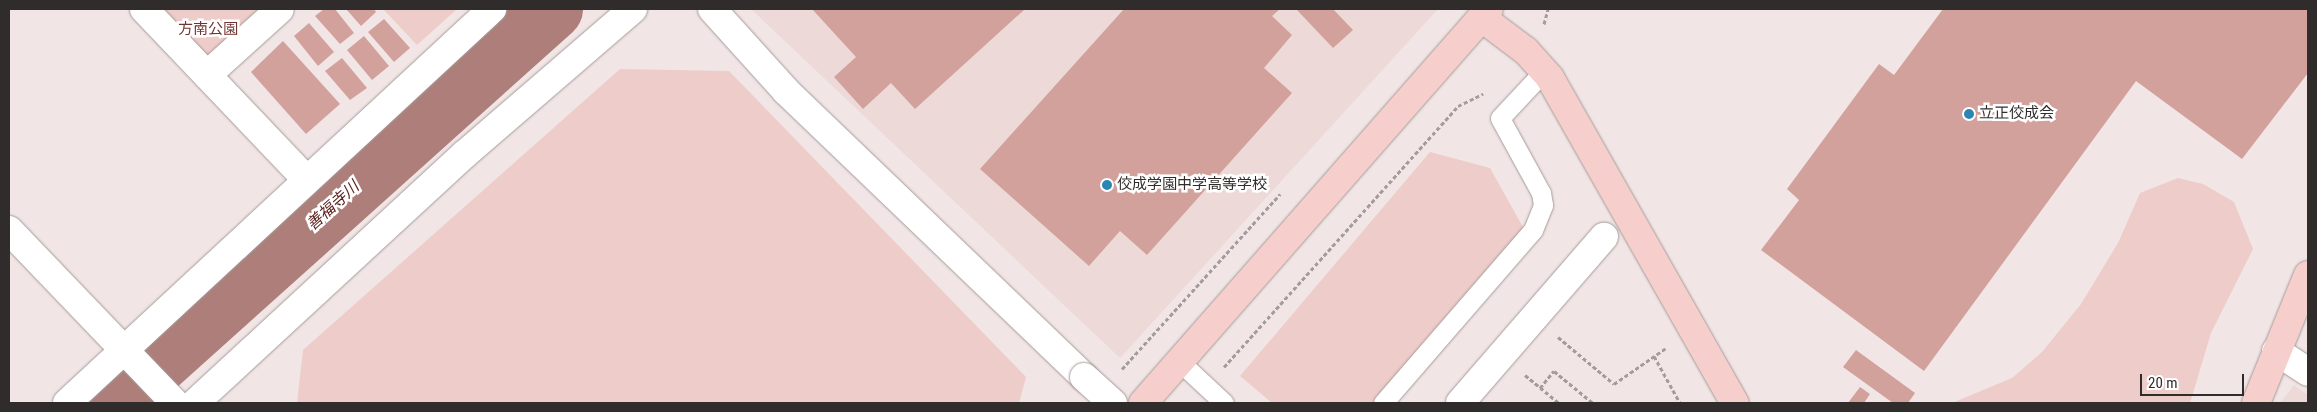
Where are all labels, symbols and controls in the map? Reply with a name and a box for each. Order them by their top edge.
park label: 方南公園 [178,21,238,39]
place label: 立正佼成会 [1979,105,2054,123]
marker: 立正佼成会 [1963,108,1975,120]
place label: 佼成学園中学高等学校 [1117,176,1267,194]
water label: 善福寺川 [303,177,363,235]
marker: 佼成学園中学高等学校 [1101,179,1113,191]
scale bar [2142,364,2246,396]
text: 20 m [2148,374,2178,392]

